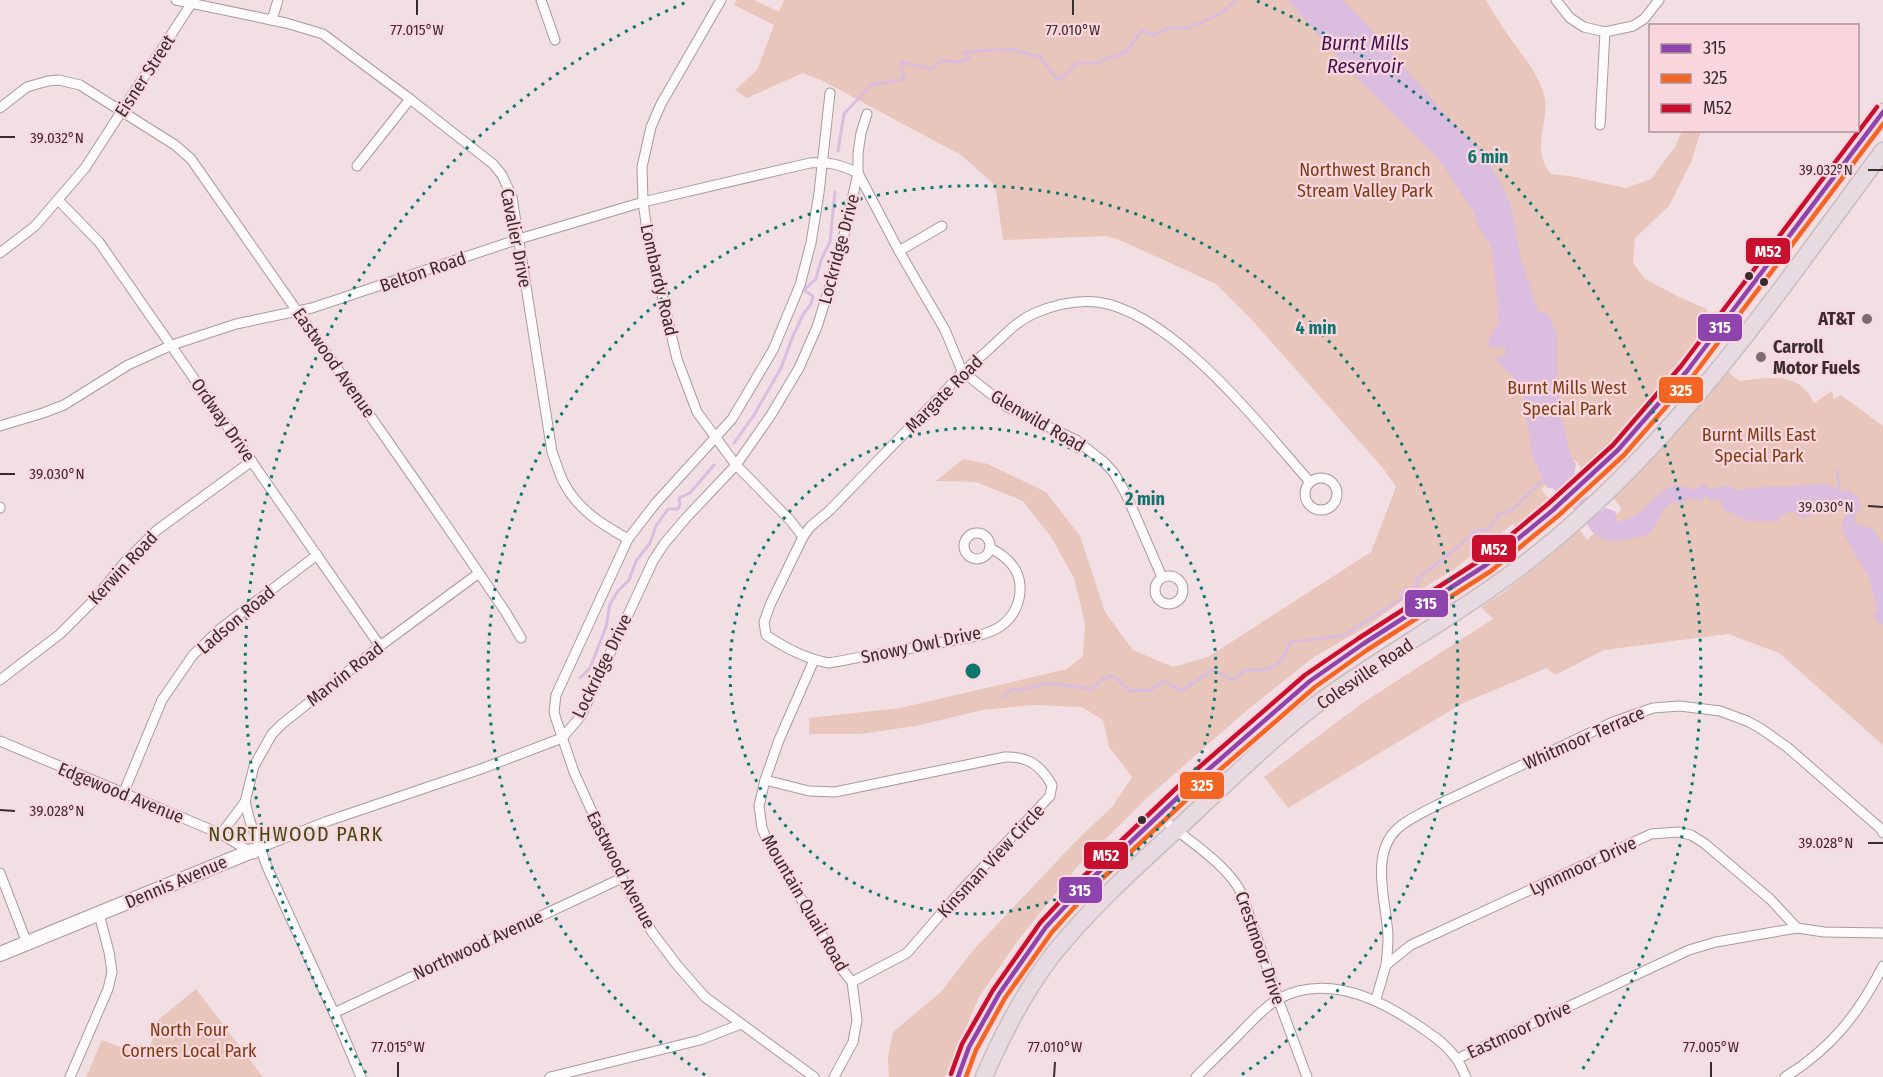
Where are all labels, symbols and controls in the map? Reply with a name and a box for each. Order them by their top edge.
text: 77.015°W [390,21,444,39]
text: 77.010°W [1046,21,1100,39]
legend [1649,24,1859,132]
street label: Eisner Street [110,31,180,121]
water label: Burnt Mills Reservoir [1321,31,1410,78]
text: 315 [1703,37,1726,59]
text: 325 [1703,67,1727,89]
text: M52 [1703,97,1732,119]
text: 39.032°N [30,129,84,147]
text: 6 min [1468,146,1509,168]
park label: Northwest Branch Stream Valley Park [1297,159,1433,202]
text: 39.032°N [1799,161,1853,179]
street label: Cavalier Drive [496,186,536,290]
street label: Lockridge Drive [814,191,864,306]
street label: Lombardy Road [635,222,683,338]
line badge: M52 [1745,237,1791,265]
text: M52 [1755,242,1782,261]
street label: Belton Road [377,247,469,297]
unlabelled marker [1743,270,1755,282]
unlabelled marker [1758,276,1770,288]
street label: Eastwood Avenue [288,304,380,422]
place label: AT&T [1817,308,1855,330]
marker: AT&T [1860,312,1874,326]
line badge: 315 [1697,313,1743,342]
text: 4 min [1296,317,1336,339]
text: 315 [1708,318,1731,337]
place label: Carroll Motor Fuels [1773,336,1860,379]
marker: Carroll Motor Fuels [1754,350,1768,364]
street label: Margate Road [901,351,987,437]
street label: Ordway Drive [186,374,260,466]
line badge: 325 [1658,376,1704,404]
park label: Burnt Mills West Special Park [1507,377,1627,420]
text: 325 [1669,381,1692,400]
street label: Glenwild Road [987,385,1089,457]
park label: Burnt Mills East Special Park [1702,424,1816,467]
text: 39.030°N [29,465,85,483]
text: 2 min [1124,488,1165,510]
text: 39.030°N [1798,498,1854,516]
street label: Kerwin Road [84,527,162,609]
line badge: M52 [1471,534,1517,563]
text: M52 [1481,540,1508,559]
street label: Ladson Road [193,581,279,659]
line badge: 315 [1404,589,1449,618]
text: 315 [1414,594,1437,613]
street label: Lockridge Drive [567,610,637,722]
street label: Snowy Owl Drive [859,622,983,668]
street label: Colesville Road [1313,634,1417,714]
street label: Marvin Road [302,637,388,711]
centre of rings [963,661,983,681]
street label: Whitmoor Terrace [1520,701,1648,774]
street label: Edgewood Avenue [55,758,187,828]
line badge: 325 [1179,771,1225,800]
text: 325 [1190,776,1213,795]
street label: Kinsman View Circle [933,800,1049,922]
text: 39.028°N [30,802,84,820]
street label: Eastwood Avenue [582,807,660,933]
unlabelled marker [1136,814,1148,826]
district label: NORTHWOOD PARK [208,822,384,846]
street label: Mountain Quail Road [757,831,853,975]
street label: Lynnmoor Drive [1526,832,1640,900]
text: 39.028°N [1799,834,1853,852]
line badge: M52 [1083,841,1129,870]
text: M52 [1093,846,1120,865]
street label: Dennis Avenue [122,851,230,913]
line badge: 315 [1058,876,1103,904]
text: 315 [1068,881,1091,900]
street label: Crestmoor Drive [1230,888,1290,1008]
street label: Northwood Avenue [410,905,547,985]
street label: Eastmoor Drive [1464,996,1574,1064]
park label: North Four Corners Local Park [121,1019,257,1062]
text: 77.015°W [371,1038,425,1056]
text: 77.010°W [1028,1038,1082,1056]
text: 77.005°W [1683,1038,1739,1056]

